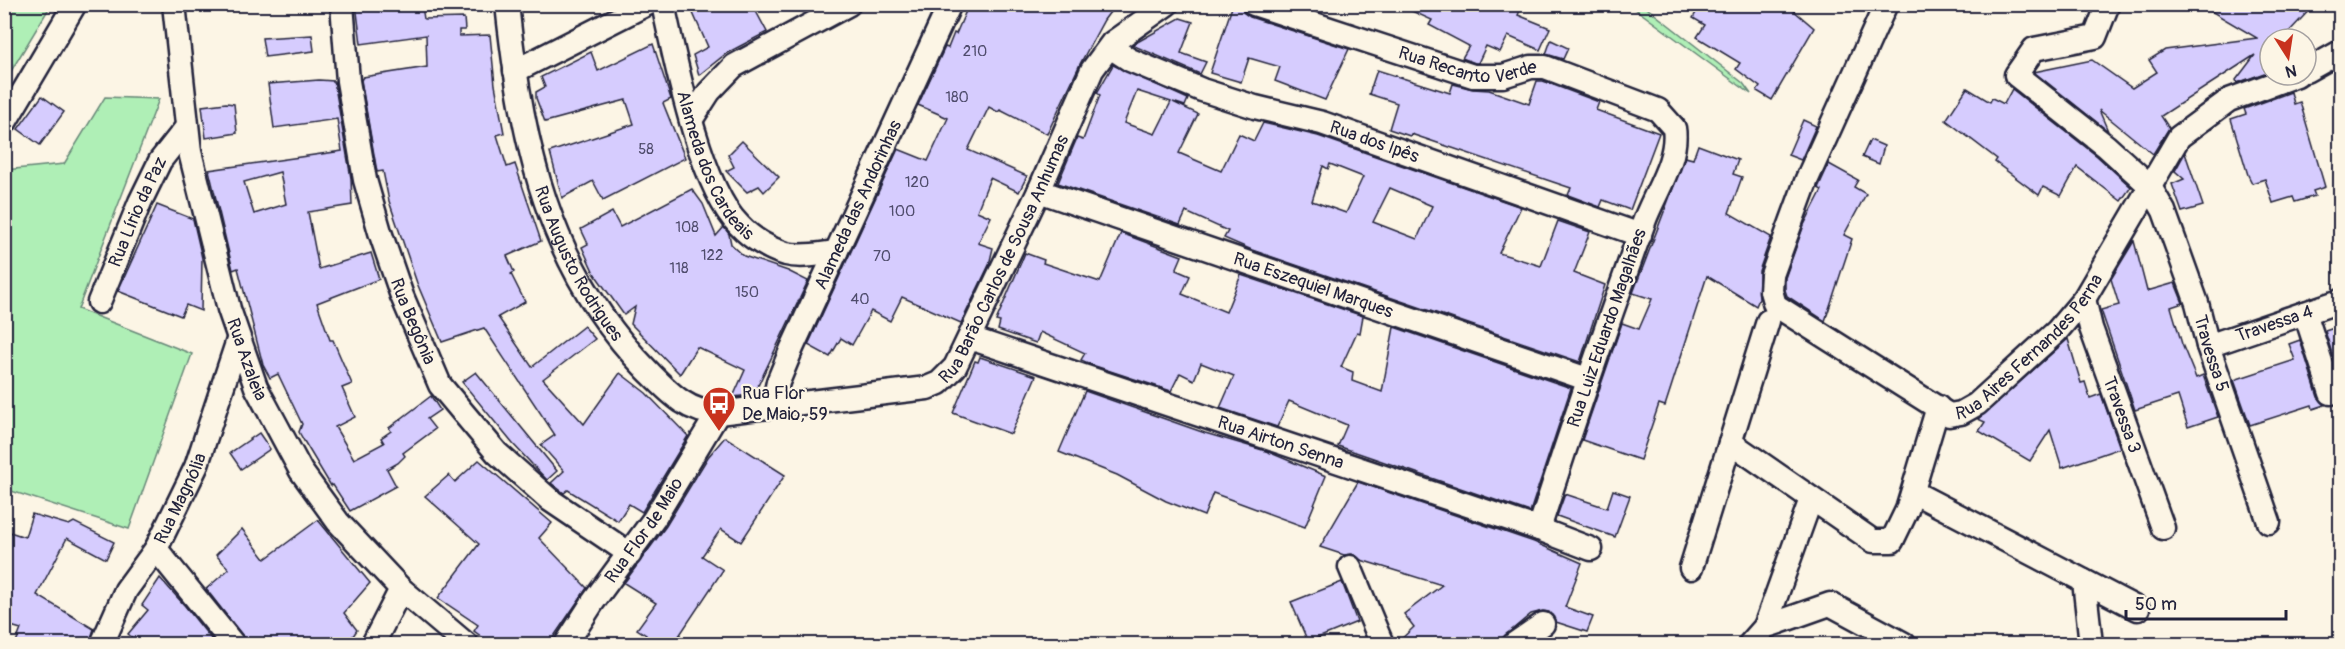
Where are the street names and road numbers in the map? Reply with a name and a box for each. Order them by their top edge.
street label: Rua Recanto Verde [1395,41,1536,88]
street label: Alameda dos Cardeais [672,88,759,245]
street label: Rua dos Ipês [1327,115,1422,168]
street label: Alameda das Andorinhas [809,116,907,293]
street label: Rua Barão Carlos de Sousa Anhumas [934,131,1074,388]
street label: Rua Lírio da Paz [103,153,172,270]
street label: Rua Augusto Rodrigues [530,183,628,346]
street label: Rua Luiz Eduardo Magalhães [1562,226,1652,430]
street label: Rua Eszequiel Marques [1230,247,1396,323]
street label: Rua Aires Fernandes Perna [1954,270,2108,425]
street label: Rua Begônia [385,275,441,368]
street label: Travessa 4 [2233,299,2316,347]
street label: Travessa 5 [2189,312,2234,395]
street label: Rua Azaleia [222,315,273,405]
street label: Travessa 3 [2098,373,2147,456]
street label: Rua Airton Senna [1215,411,1347,474]
street label: Rua Magnólia [149,450,211,548]
street label: Rua Flor de Maio [599,473,688,587]

